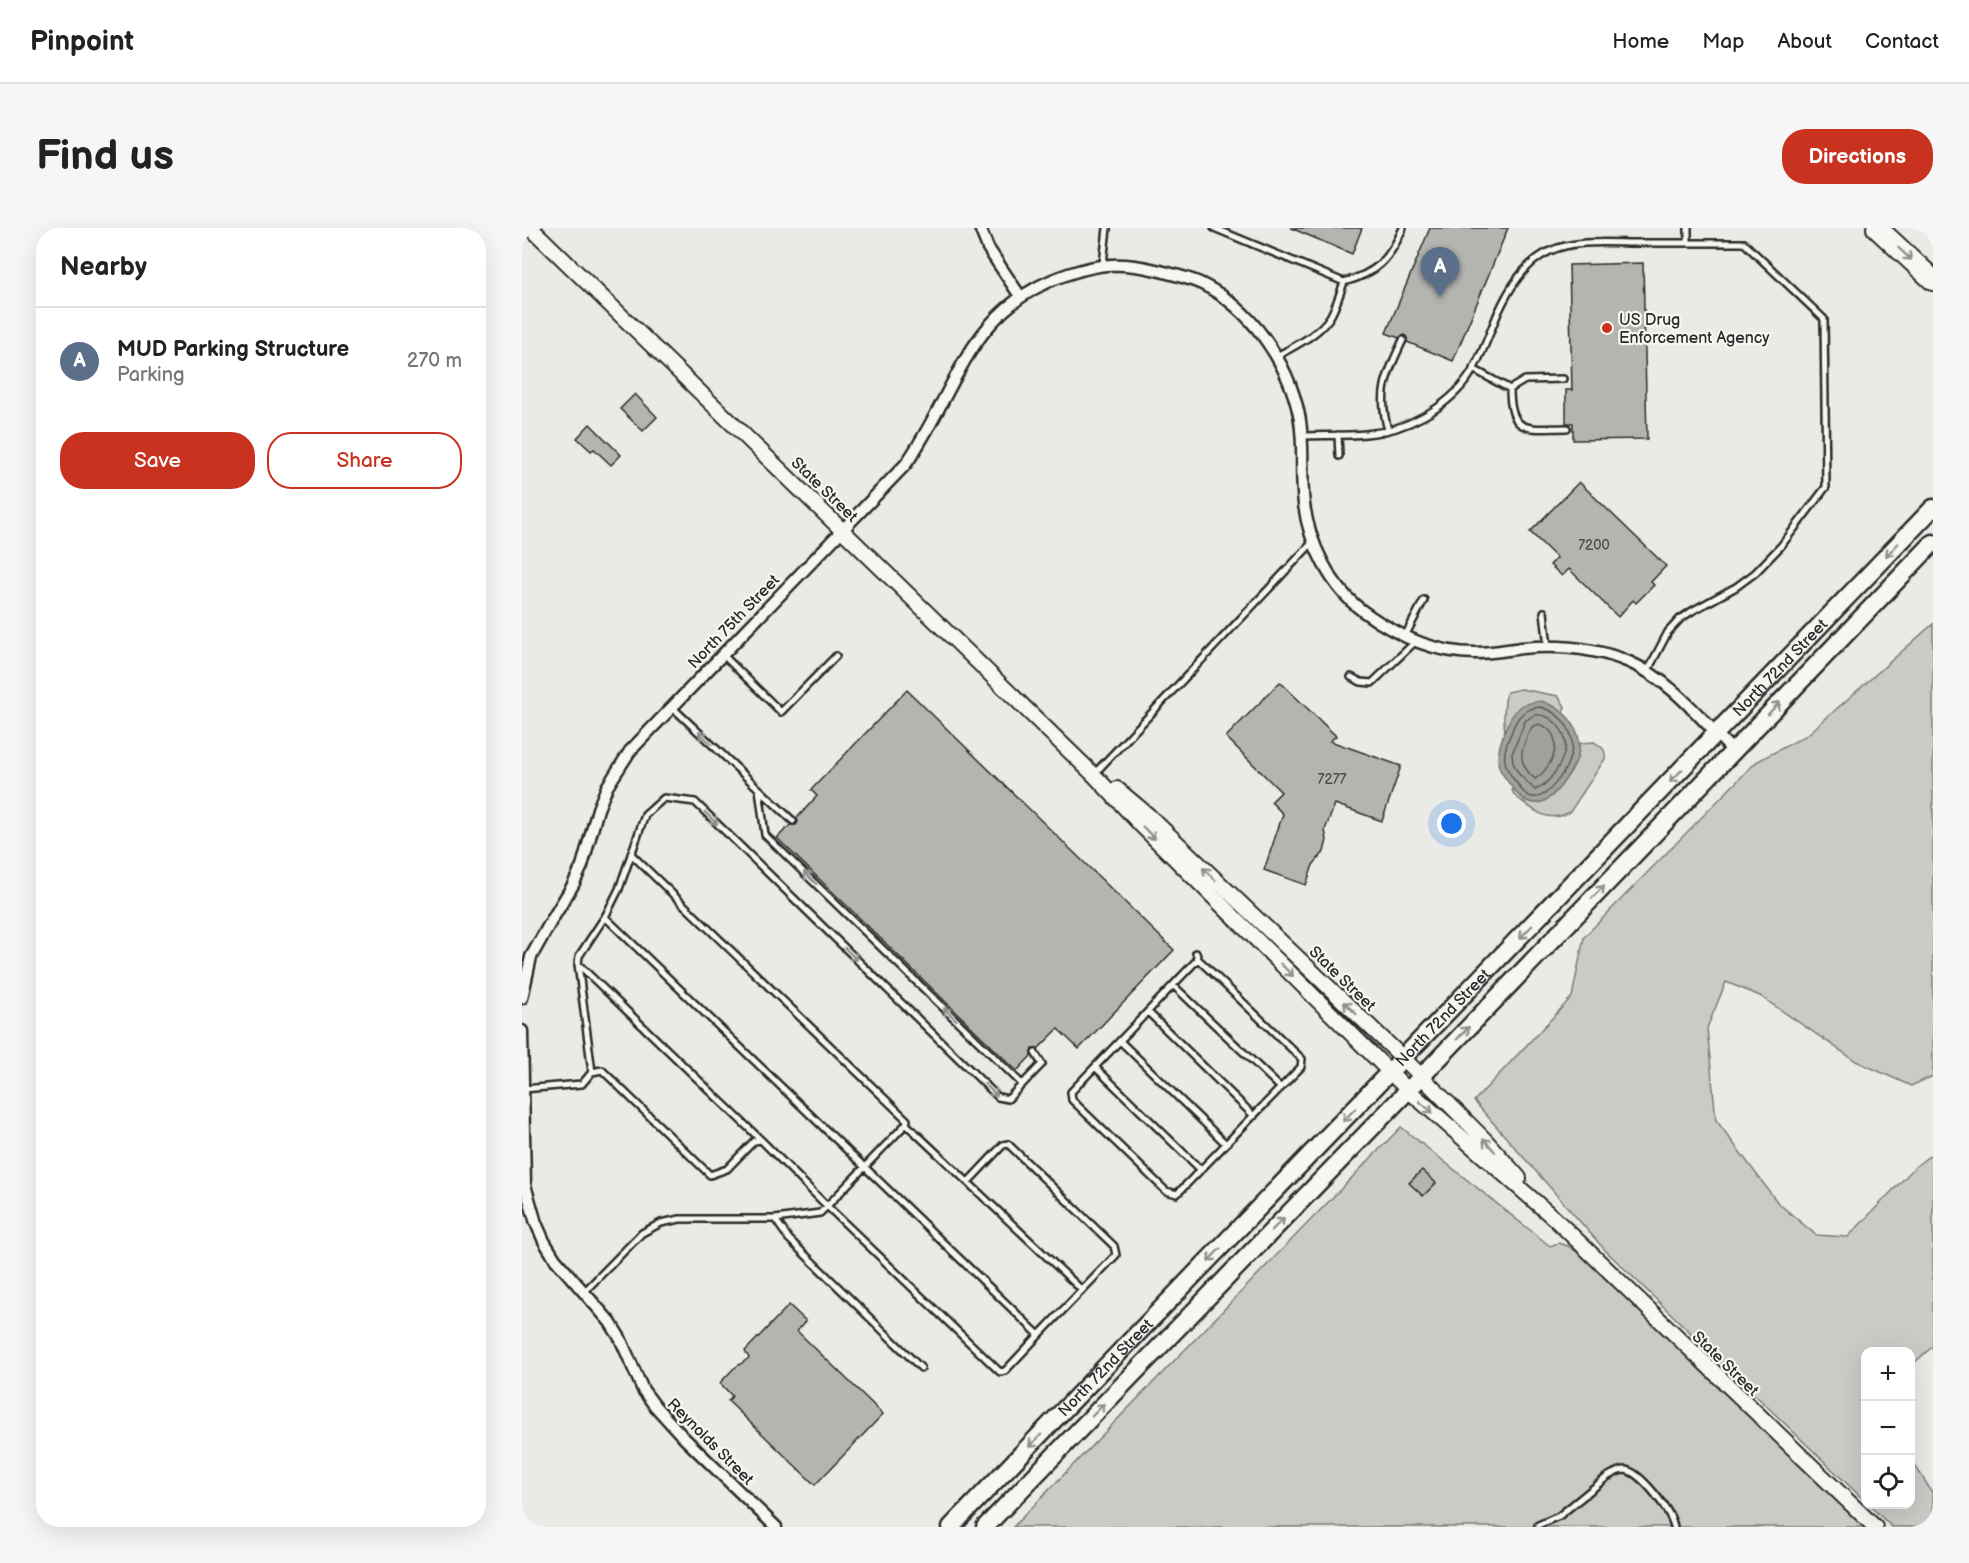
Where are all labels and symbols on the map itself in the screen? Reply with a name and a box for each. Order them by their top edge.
one-way arrow [1897,247,1912,261]
pin: A [1420,248,1460,297]
place label: US Drug Enforcement Agency [1619,311,1770,348]
marker: US Drug Enforcement Agency [1600,321,1614,335]
street label: State Street [787,454,861,527]
house number: 7200 [1578,537,1610,554]
one-way arrow [1885,543,1900,558]
street label: North 75th Street [684,571,784,673]
street label: North 72nd Street [1729,615,1832,721]
one-way arrow [1766,701,1781,716]
one-way arrow [697,731,712,745]
one-way arrow [1668,768,1683,783]
house number: 7277 [1318,771,1347,788]
your location [1437,809,1466,838]
one-way arrow [704,811,719,825]
one-way arrow [1141,825,1156,840]
one-way arrow [1202,866,1217,881]
one-way arrow [803,872,818,886]
one-way arrow [1590,885,1605,900]
one-way arrow [1518,924,1533,939]
street label: State Street [1305,943,1379,1016]
one-way arrow [843,947,858,961]
one-way arrow [1279,963,1294,978]
street label: North 72nd Street [1392,965,1495,1071]
one-way arrow [1343,1001,1358,1015]
one-way arrow [943,1007,958,1021]
one-way arrow [1456,1026,1470,1041]
one-way arrow [983,1083,998,1097]
one-way arrow [1418,1100,1433,1114]
one-way arrow [1342,1107,1356,1122]
one-way arrow [1482,1138,1496,1153]
one-way arrow [1271,1217,1285,1232]
one-way arrow [1206,1248,1221,1263]
street label: North 72nd Street [1055,1315,1158,1421]
street label: State Street [1688,1328,1762,1401]
street label: Reynolds Street [663,1395,757,1489]
one-way arrow [1091,1402,1106,1417]
one-way arrow [1027,1433,1042,1448]

